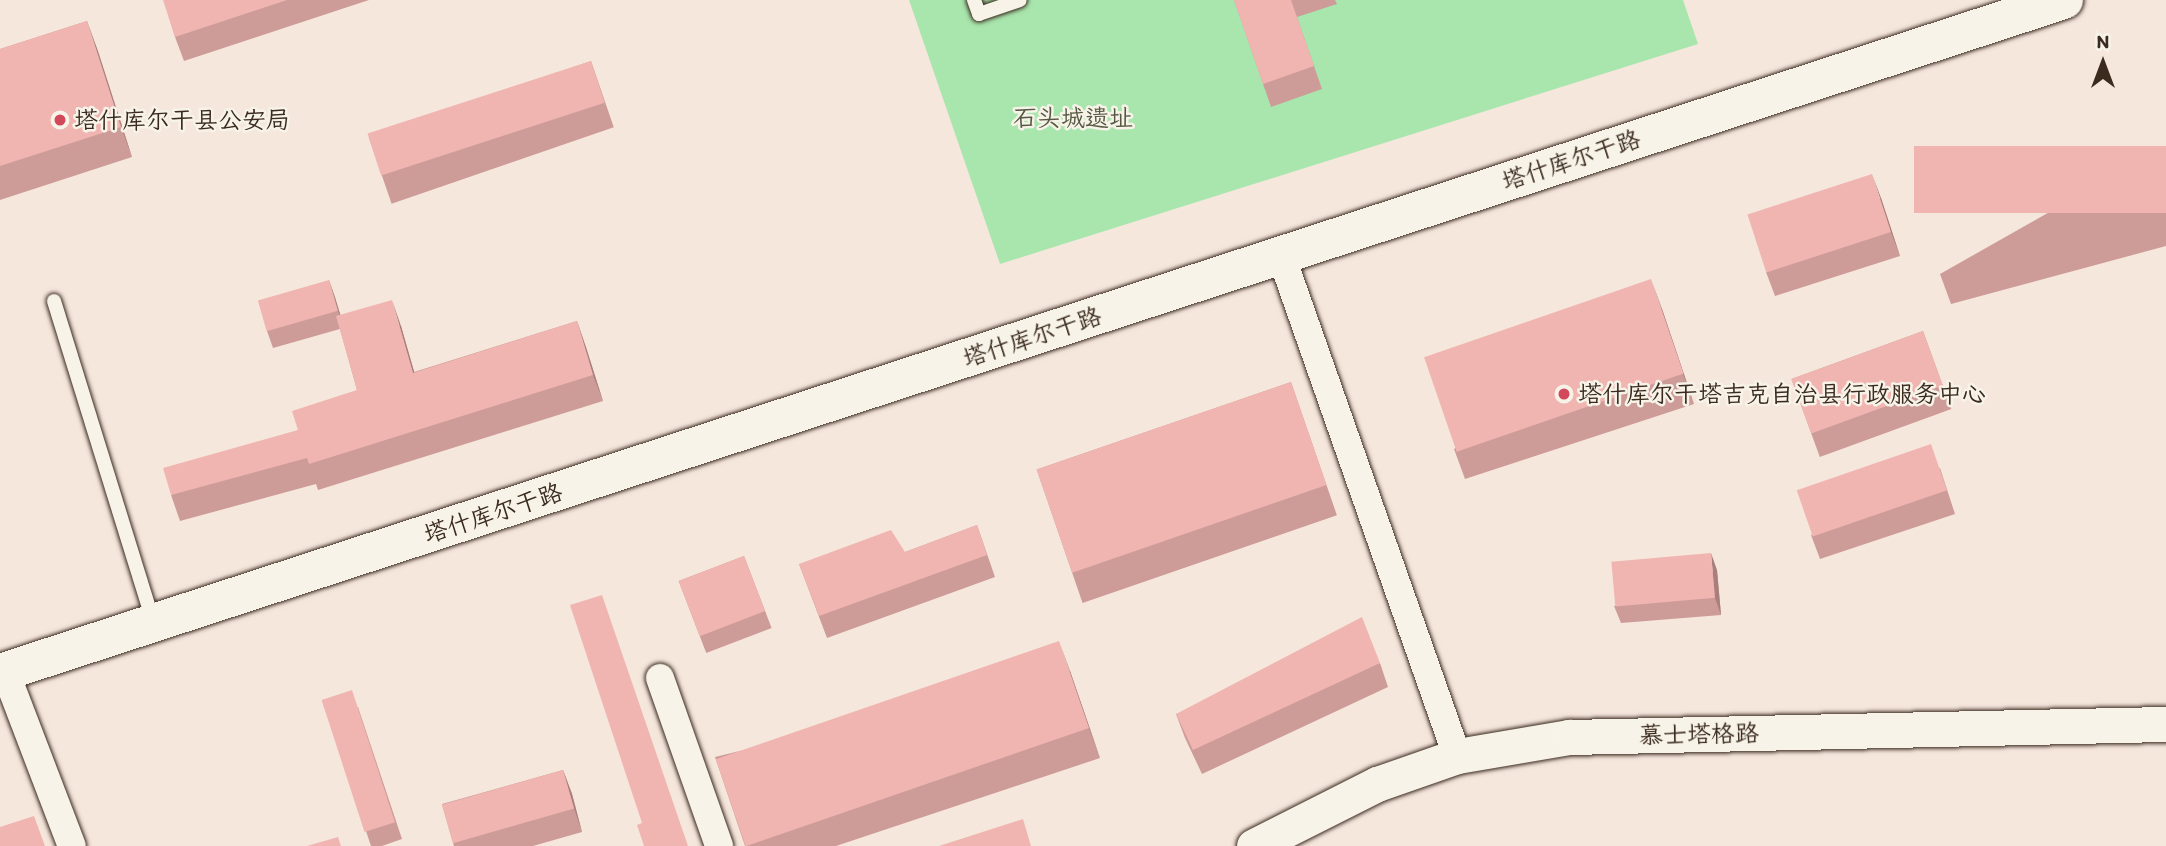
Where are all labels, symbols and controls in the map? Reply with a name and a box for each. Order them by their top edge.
north arrow [2068,28,2138,98]
text: N [2097,30,2109,53]
park label: 石头城遗址 [1013,104,1133,132]
place label: 塔什库尔干县公安局 [74,106,290,134]
marker: 塔什库尔干县公安局 [52,112,68,128]
street label: 塔什库尔干路 [1498,124,1644,196]
street label: 塔什库尔干路 [959,301,1105,373]
place label: 塔什库尔干塔吉克自治县行政服务中心 [1578,380,1986,408]
marker: 塔什库尔干塔吉克自治县行政服务中心 [1556,386,1572,402]
street label: 塔什库尔干路 [420,477,566,549]
street label: 慕士塔格路 [1639,719,1759,749]

